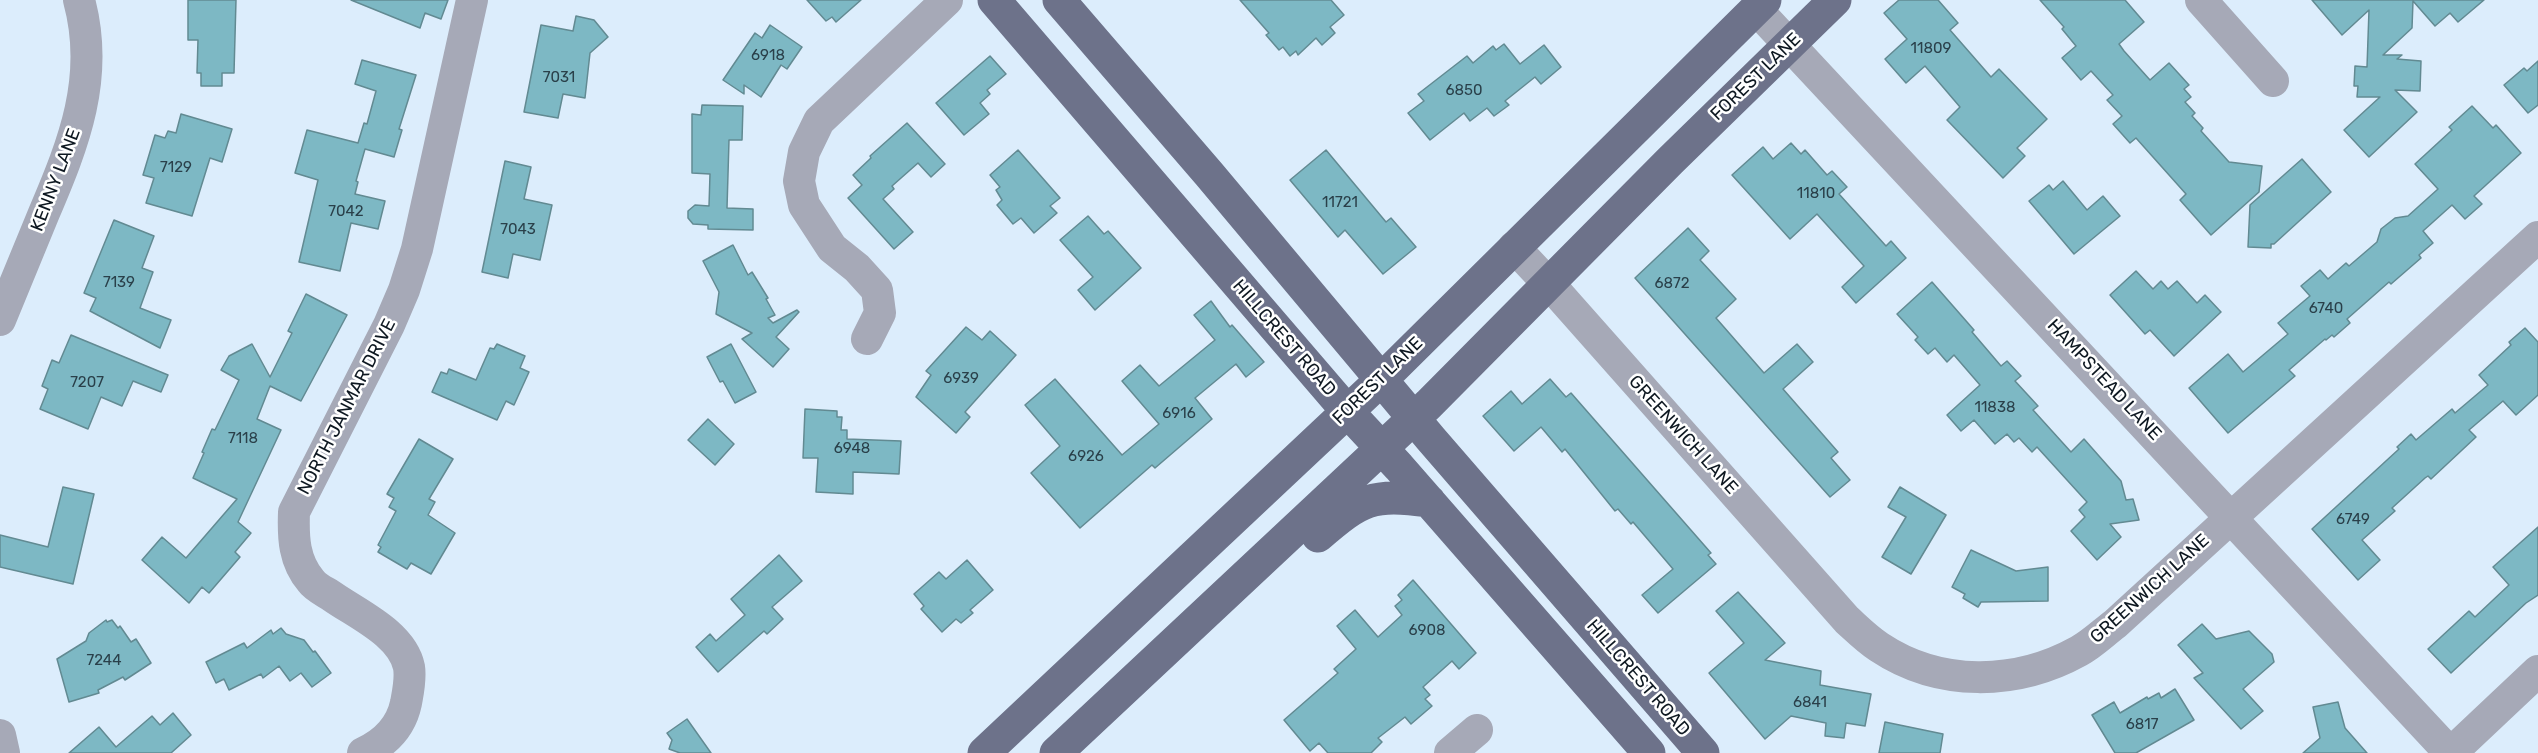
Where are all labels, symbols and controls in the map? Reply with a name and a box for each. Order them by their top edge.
street label: FOREST LANE [1706,29,1806,125]
house number: 11809 [1911,40,1951,58]
house number: 6918 [751,47,785,65]
house number: 7031 [543,69,575,87]
house number: 6850 [1445,82,1483,100]
street label: KENNY LANE [26,126,86,234]
house number: 7129 [160,159,192,177]
house number: 11810 [1797,185,1835,203]
house number: 11721 [1322,194,1358,212]
house number: 7042 [328,203,364,221]
house number: 7043 [500,221,536,239]
house number: 7139 [103,274,135,292]
house number: 6872 [1654,275,1690,293]
street label: HILLCREST ROAD [1228,276,1340,400]
house number: 6740 [2309,300,2343,318]
street label: HAMPSTEAD LANE [2042,315,2166,445]
street label: NORTH JANMAR DRIVE [293,316,401,498]
street label: FOREST LANE [1328,333,1428,429]
house number: 6939 [943,370,979,388]
street label: GREENWICH LANE [1624,371,1742,499]
house number: 7207 [70,374,104,392]
house number: 11838 [1975,399,2015,417]
house number: 6916 [1162,405,1196,423]
house number: 7118 [228,430,258,448]
house number: 6948 [834,440,870,458]
house number: 6926 [1068,448,1104,466]
house number: 6749 [2336,511,2370,529]
street label: GREENWICH LANE [2086,530,2214,648]
street label: HILLCREST ROAD [1582,616,1694,740]
house number: 6908 [1408,622,1446,640]
house number: 7244 [87,652,121,670]
house number: 6841 [1793,694,1827,712]
house number: 6817 [2126,716,2158,734]

